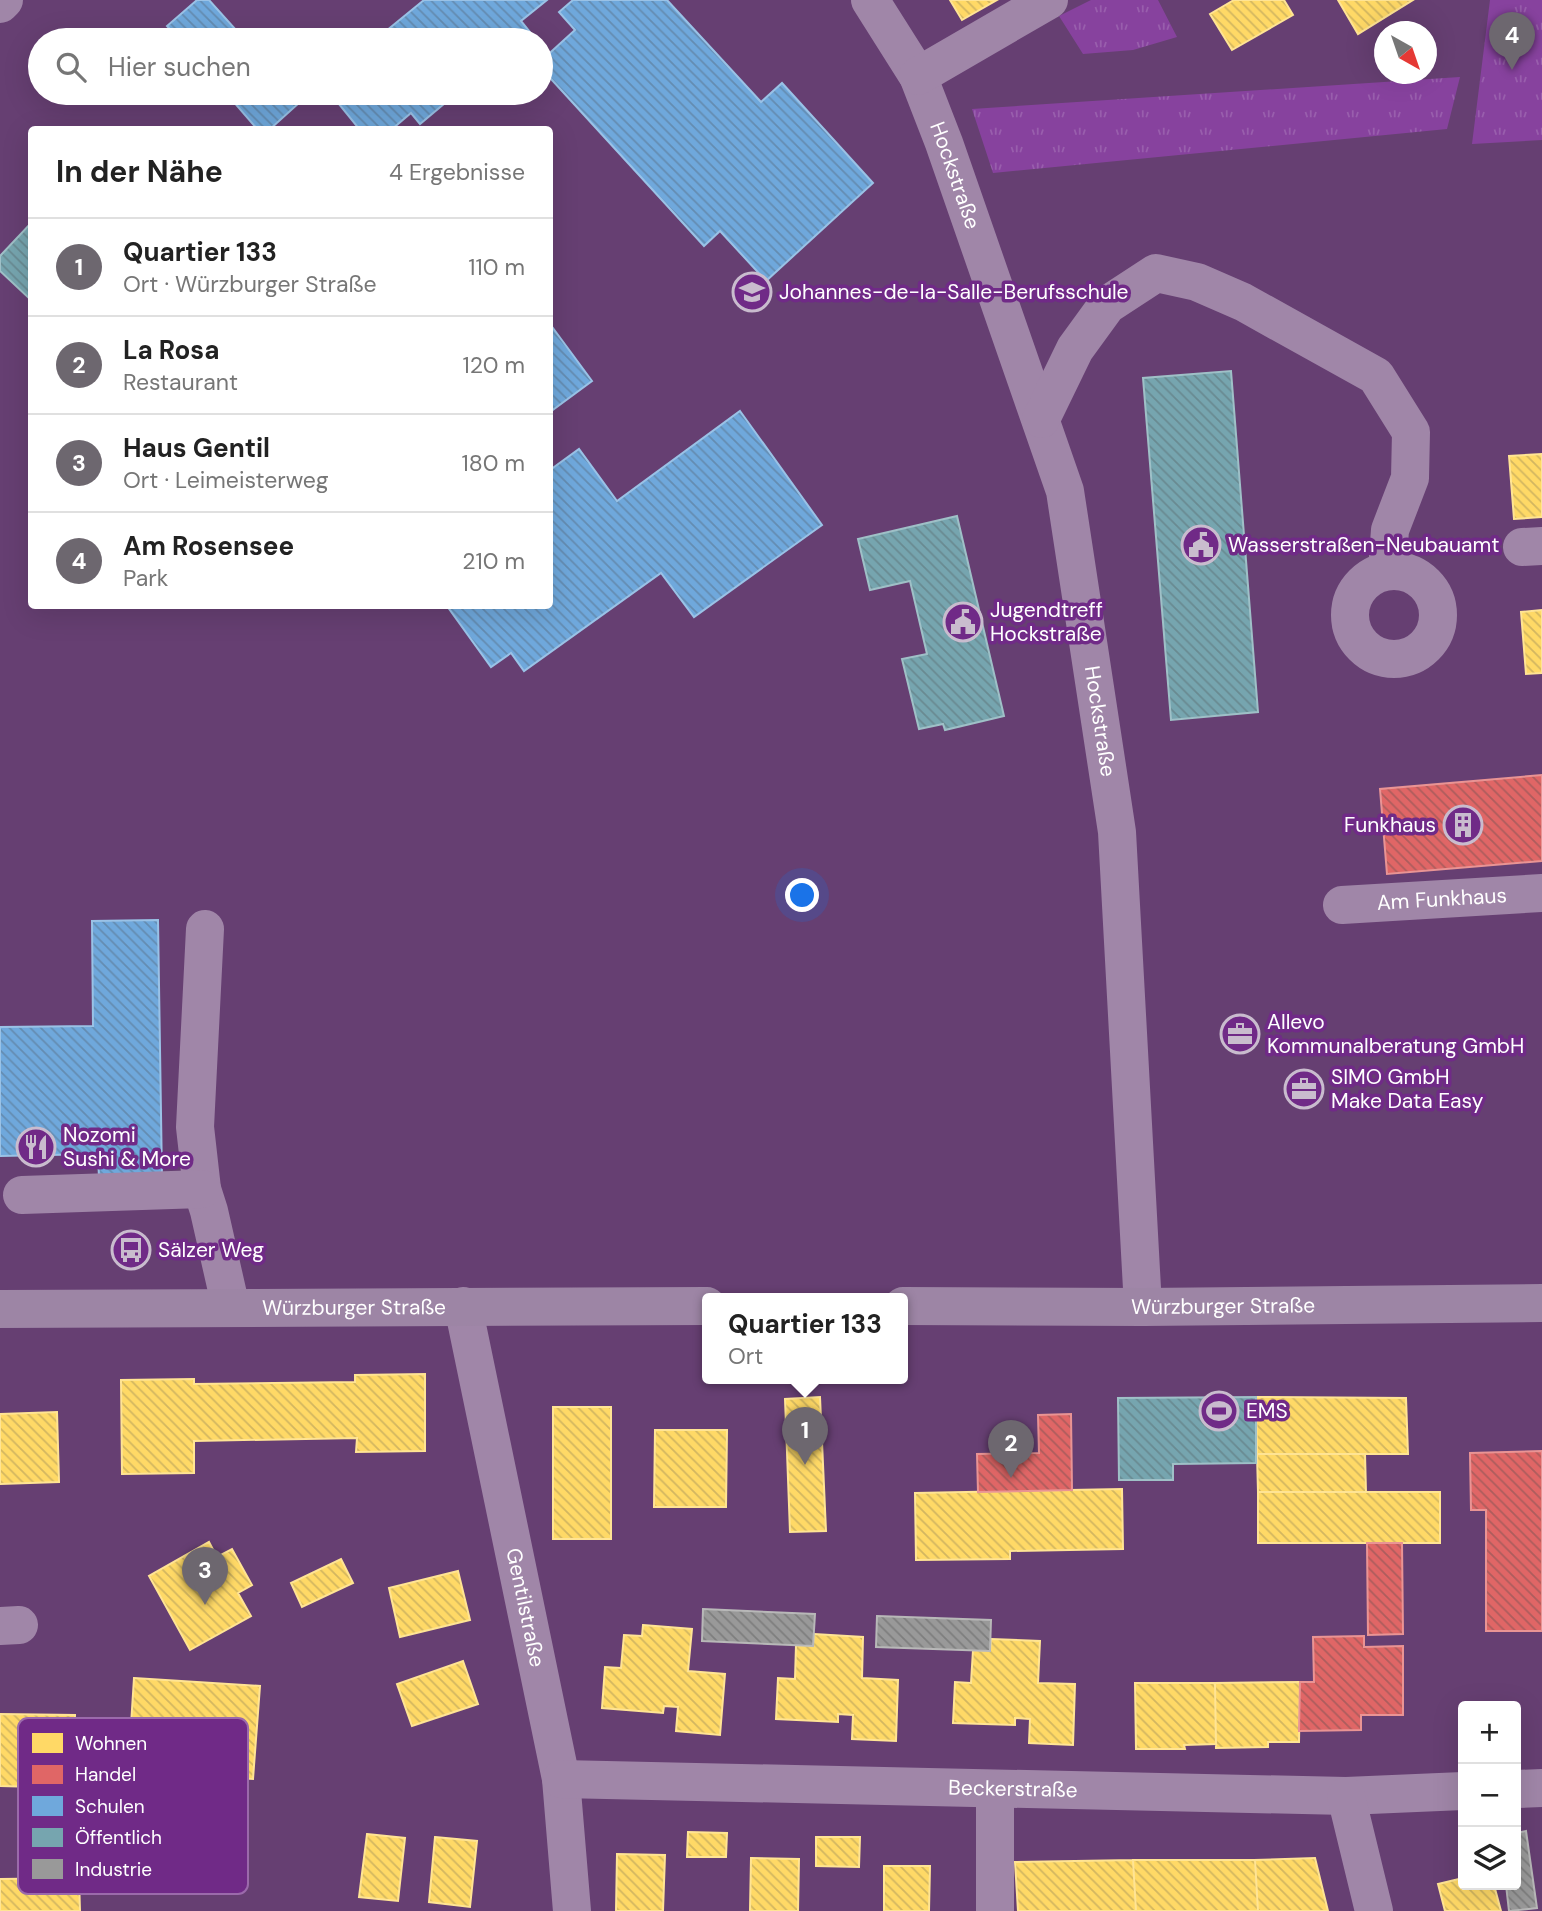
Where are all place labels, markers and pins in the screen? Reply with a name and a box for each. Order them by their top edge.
pin: 4 [1489,12,1535,70]
school or university icon: Johannes-de-la-Salle-Berufsschule [731,271,773,313]
place label: Johannes-de-la-Salle-Berufsschule [779,278,1129,306]
public building icon: Wasserstraßen-Neubauamt [1180,524,1222,566]
place label: Wasserstraßen-Neubauamt [1228,531,1499,559]
place label: Jugendtreff Hockstraße [990,596,1103,648]
public building icon: Jugendtreff Hockstraße [942,601,984,643]
building icon: Funkhaus [1442,804,1484,846]
place label: Funkhaus [1344,811,1436,839]
place label: Allevo Kommunalberatung GmbH [1267,1008,1524,1060]
office icon: Allevo Kommunalberatung GmbH [1219,1013,1261,1055]
place label: SIMO GmbH Make Data Easy [1331,1063,1484,1115]
office icon: SIMO GmbH Make Data Easy [1283,1068,1325,1110]
place label: Nozomi Sushi & More [63,1121,191,1173]
restaurant icon: Nozomi Sushi & More [15,1126,57,1168]
bus stop icon: Sälzer Weg [110,1229,152,1271]
place label: Sälzer Weg [158,1236,264,1264]
sports icon: EMS [1198,1390,1240,1432]
place label: EMS [1246,1397,1288,1425]
pin: 1 [782,1407,828,1465]
pin: 2 [988,1420,1034,1478]
pin: 3 [182,1547,228,1605]

